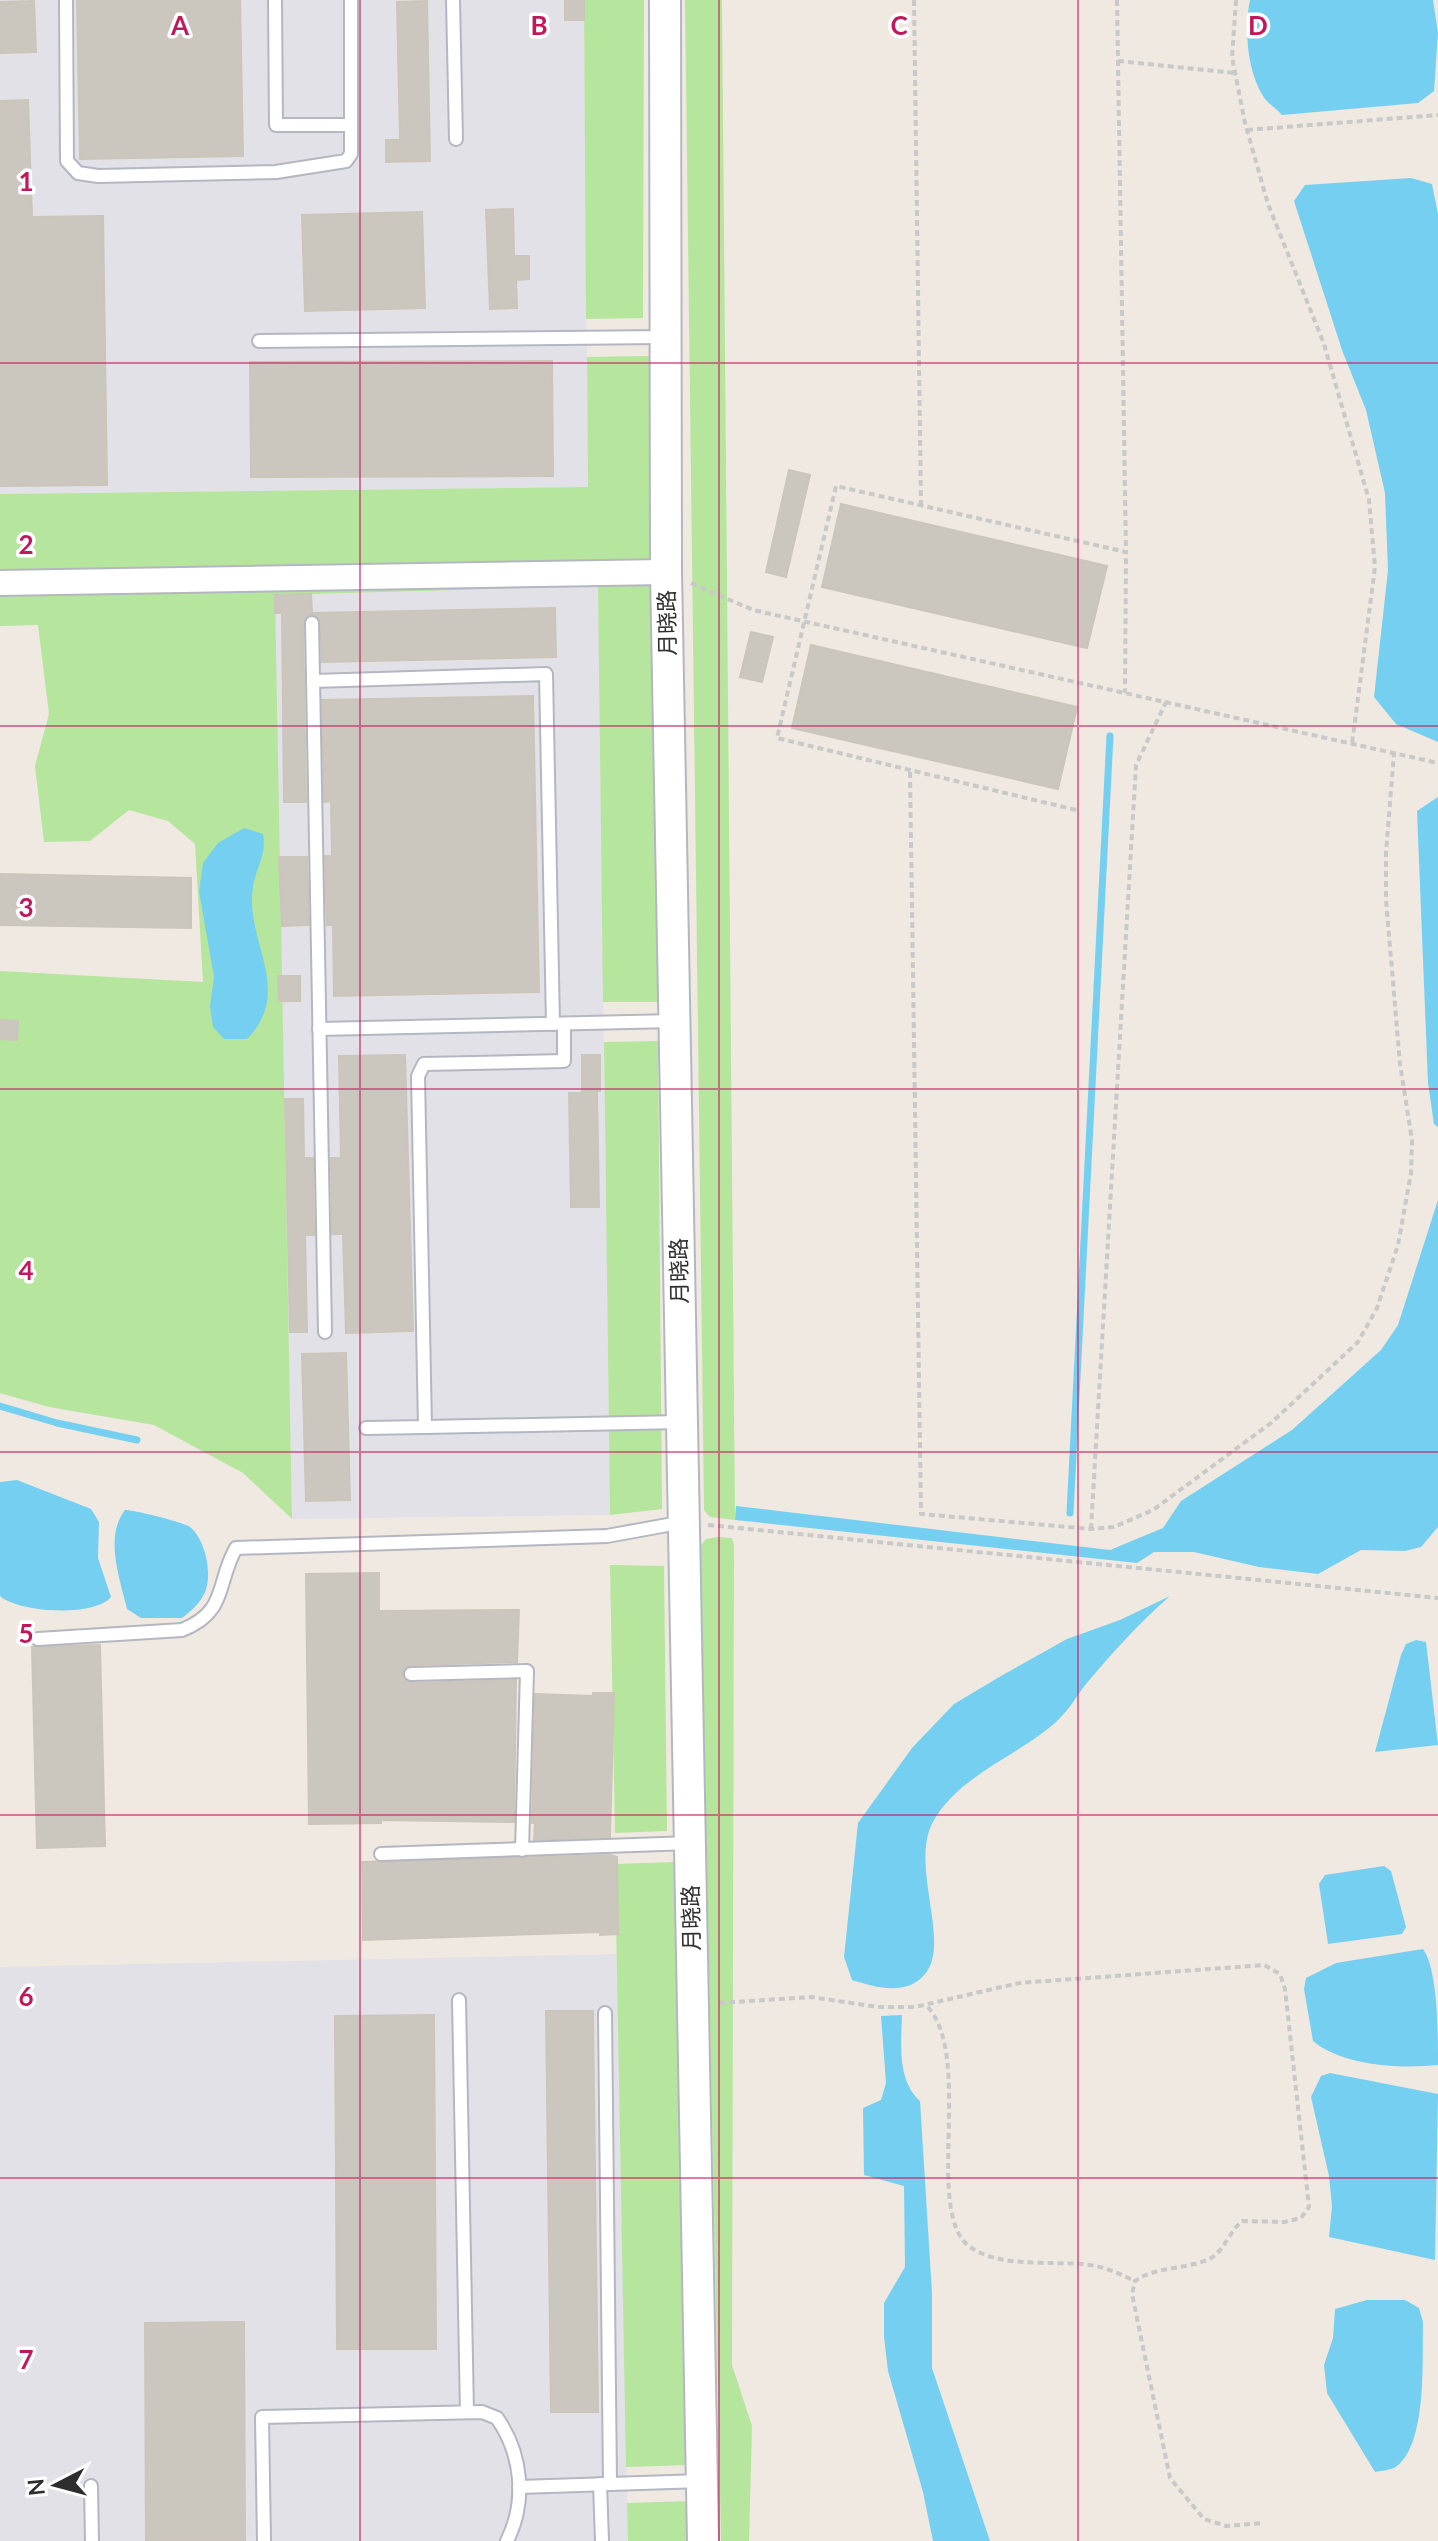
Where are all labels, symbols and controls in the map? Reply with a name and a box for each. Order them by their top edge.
text: A [170,9,190,41]
text: B [530,9,548,41]
text: C [890,9,908,41]
text: D [1248,9,1268,41]
text: 1 [18,165,34,197]
text: 2 [18,528,34,560]
street label: 月晓路 [652,590,681,656]
text: 3 [18,891,34,923]
street label: 月晓路 [664,1238,693,1304]
text: 4 [18,1254,34,1286]
text: 5 [18,1617,34,1649]
street label: 月晓路 [676,1885,705,1951]
text: 6 [18,1980,34,2012]
text: 7 [18,2343,34,2375]
north arrow [16,2445,96,2525]
text: N [21,2477,50,2497]

